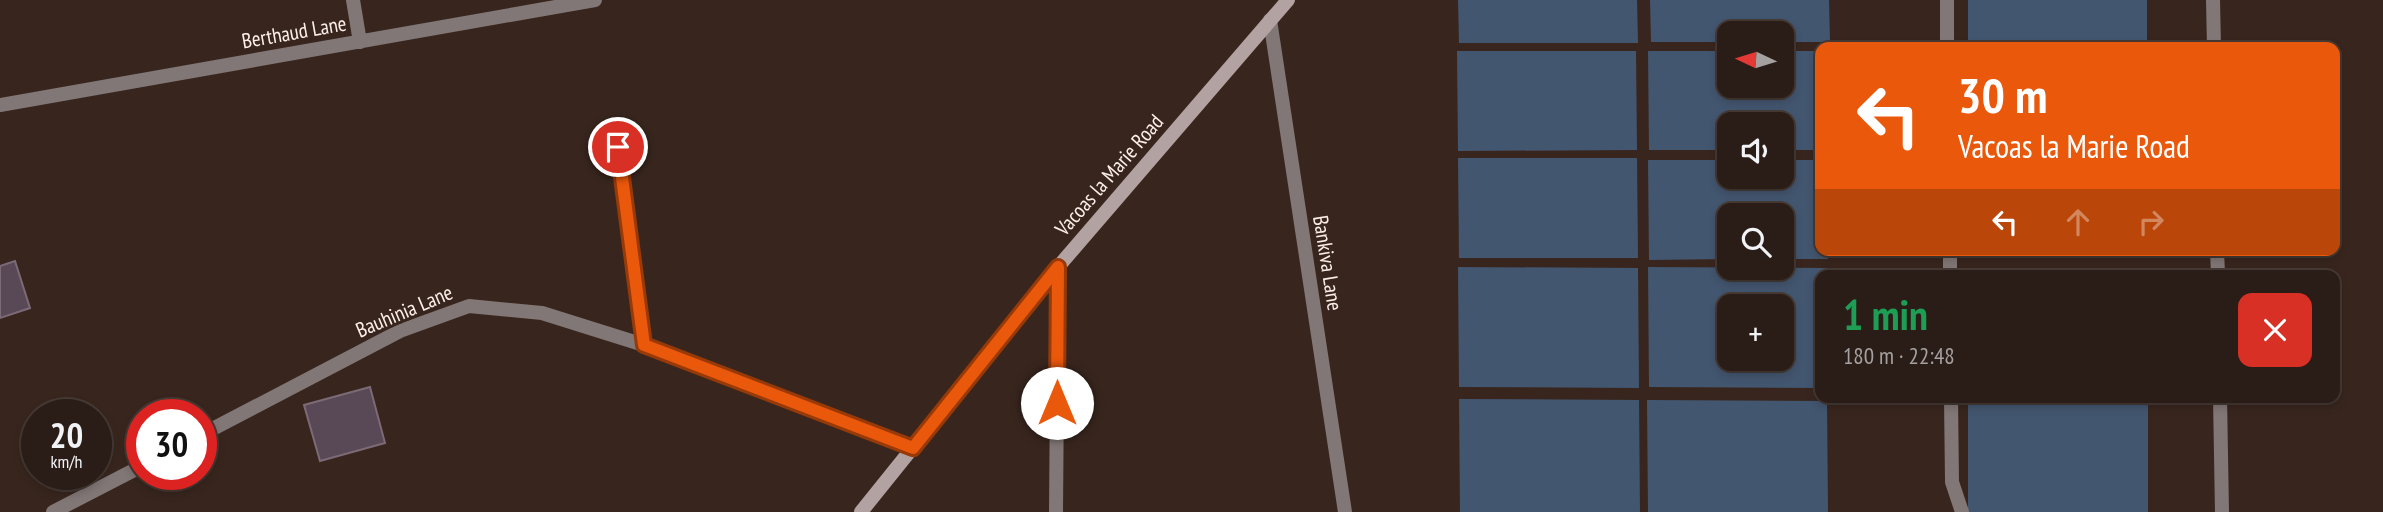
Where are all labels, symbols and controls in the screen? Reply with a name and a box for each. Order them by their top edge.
street label: Berthaud Lane [240,10,348,54]
north arrow [1717,21,1794,98]
map controls [1717,21,1794,371]
text: 30 m [1958,63,2047,127]
icon: left [1843,70,1934,161]
street label: Vacoas la Marie Road [1048,109,1169,242]
button: sound [1717,112,1794,189]
pin [588,117,648,177]
text: Vacoas la Marie Road [1958,125,2190,167]
icon: arrive [599,128,637,166]
button: search [1717,203,1794,280]
icon: left [1986,203,2024,241]
icon: ahead [2059,203,2097,241]
icon: right [2132,203,2170,241]
street label: Bankiva Lane [1307,214,1349,312]
street label: Bauhinia Lane [352,279,456,343]
text: 1 min [1843,287,1928,342]
button: close [2238,293,2312,367]
button: + [1717,294,1794,371]
text: 180 m · 22:48 [1843,341,1955,370]
position arrow [1020,366,1094,440]
speed limit sign: 30 [126,399,217,490]
text: 20 [50,412,83,458]
text: km/h [51,450,82,473]

